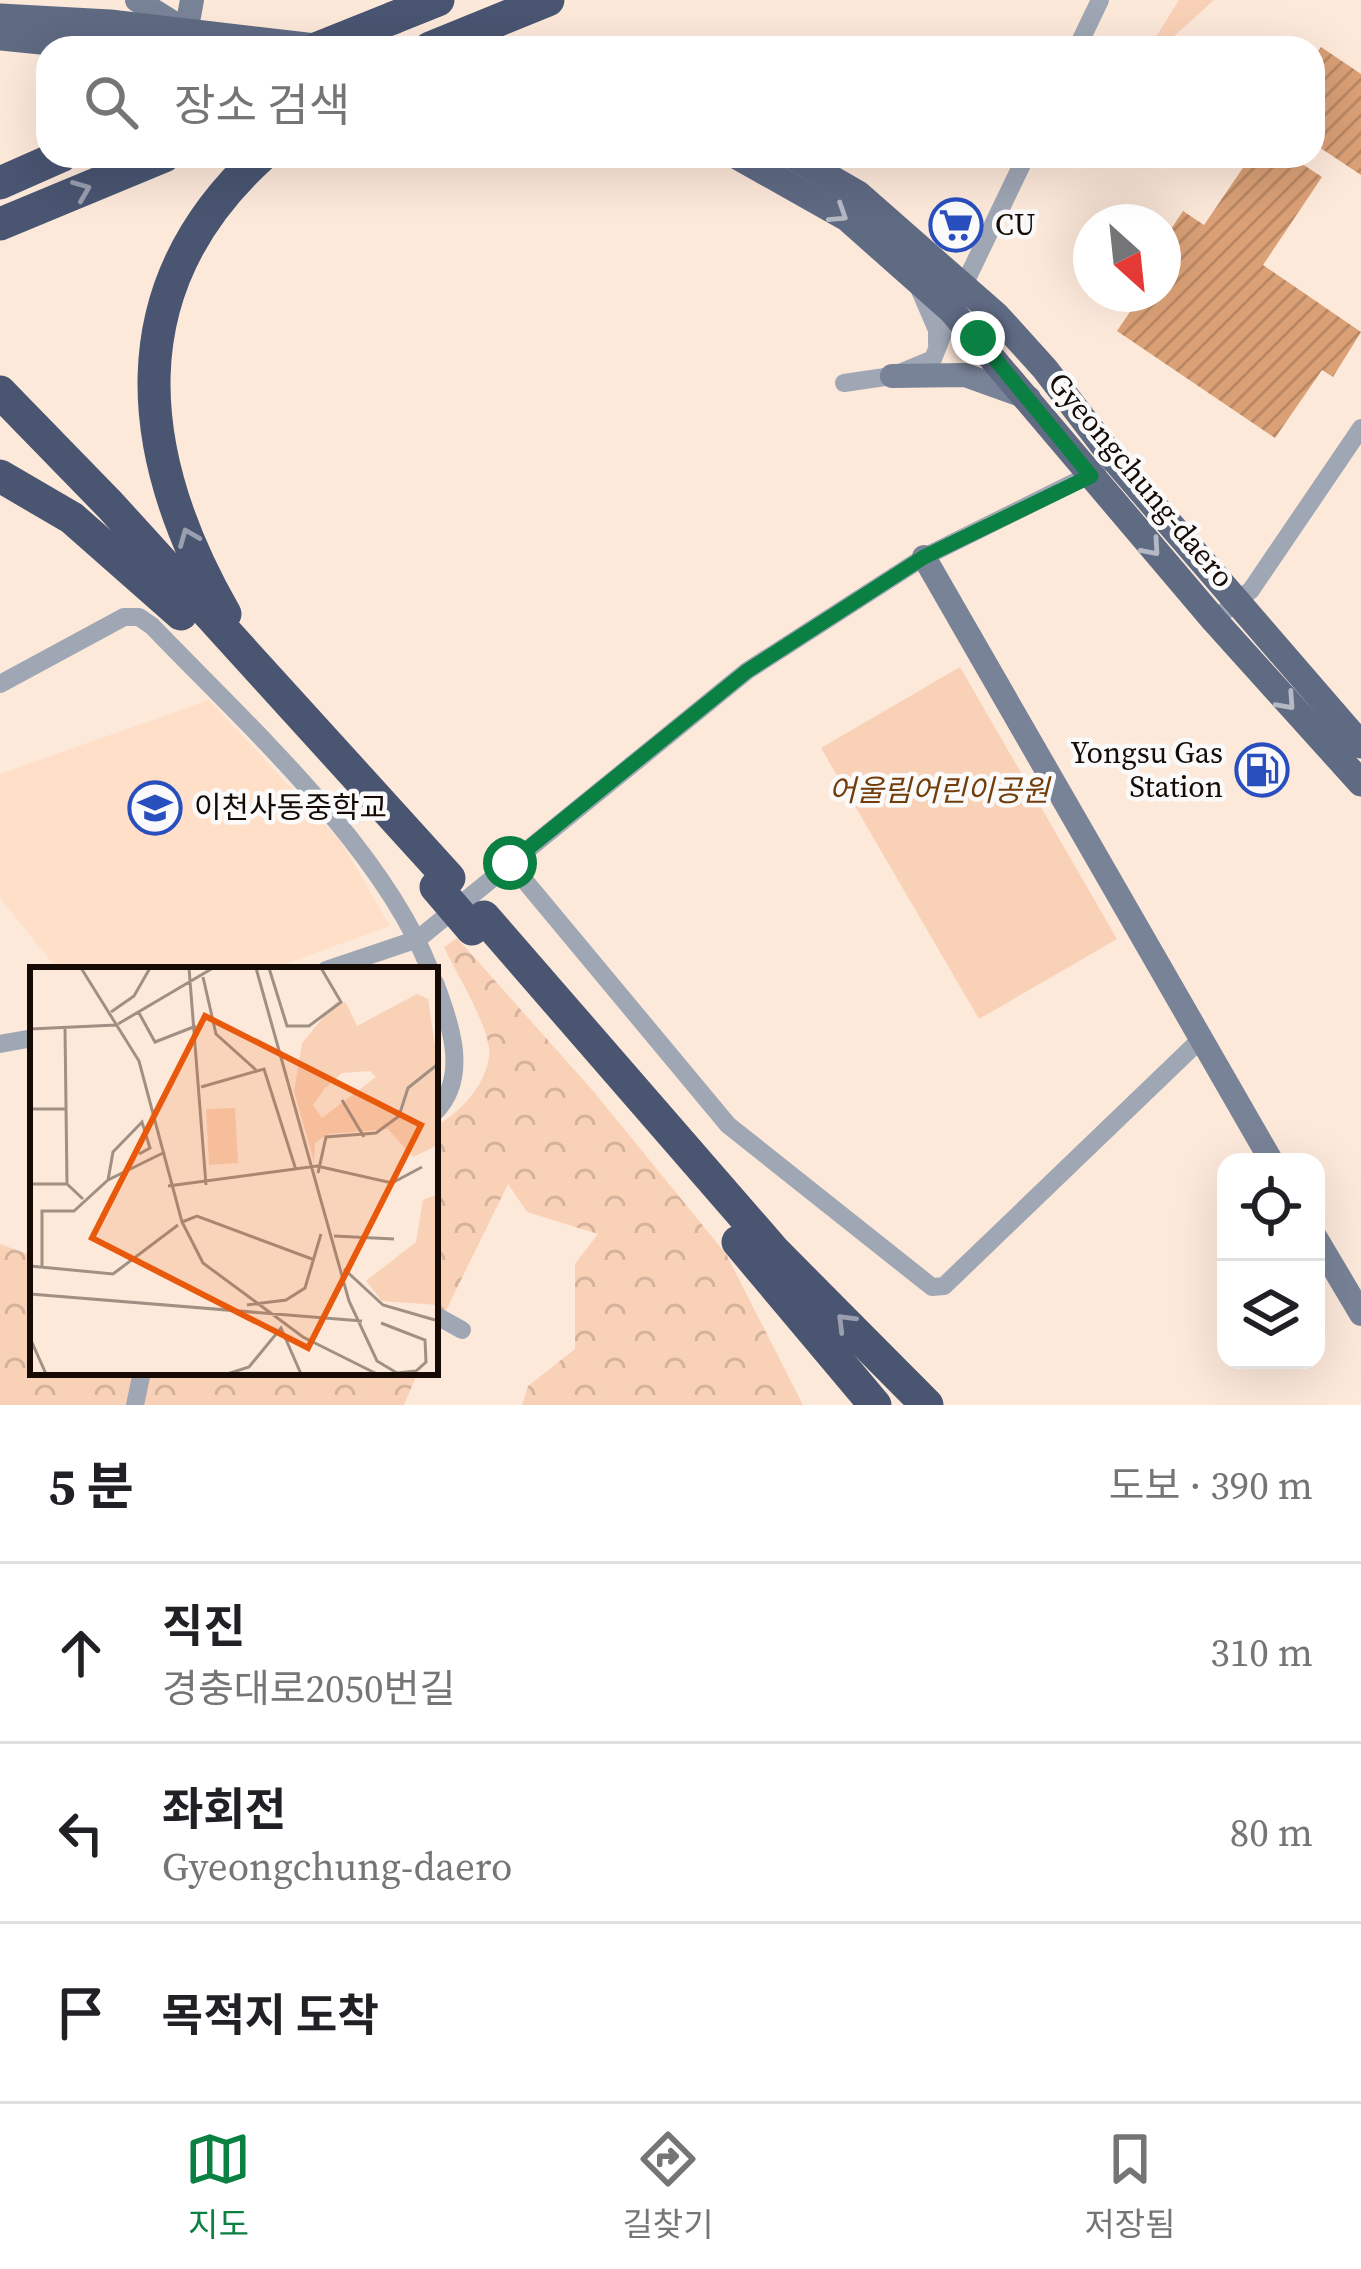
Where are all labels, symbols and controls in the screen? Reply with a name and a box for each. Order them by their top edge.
search box [36,36,1325,168]
icon: search [78,69,144,135]
text: 장소 검색 [174,74,350,136]
one-way arrow [71,180,92,204]
supermarket icon: CU [928,197,984,253]
one-way arrow [825,199,847,221]
place label: CU [995,204,1035,245]
north arrow [1073,204,1181,312]
route end [951,311,1005,365]
street label: Gyeongchung-daero [1039,363,1244,596]
one-way arrow [178,528,202,549]
one-way arrow [1138,534,1160,556]
one-way arrow [1273,688,1294,709]
place label: Yongsu Gas Station [1070,732,1223,807]
fuel station icon: Yongsu Gas Station [1234,742,1290,798]
park label: 어울림어린이공원 [829,770,1052,811]
school or university icon: 이천사동중학교 [127,780,183,836]
place label: 이천사동중학교 [194,787,387,828]
route start [483,836,537,890]
inset map [30,967,438,1375]
map controls [1217,1153,1325,1369]
button: locate [1217,1153,1325,1261]
button: layers [1217,1261,1325,1369]
one-way arrow [837,1314,859,1336]
text: 5 분 [48,1451,133,1521]
text: 도보 · 390 m [1109,1459,1313,1512]
text: 직진 [162,1595,245,1657]
icon: ahead [48,1620,114,1686]
text: 310 m [1210,1626,1313,1679]
text: 경충대로2050번길 [162,1662,455,1715]
text: 좌회전 [162,1778,286,1840]
icon: left [48,1800,114,1866]
text: 80 m [1230,1806,1313,1859]
text: Gyeongchung-daero [162,1840,513,1893]
icon: arrive [48,1980,114,2046]
text: 목적지 도착 [162,1984,379,2046]
tab: 지도 [185,2126,251,2247]
tab: 길찾기 [622,2126,714,2247]
tab: 저장됨 [1084,2126,1176,2247]

